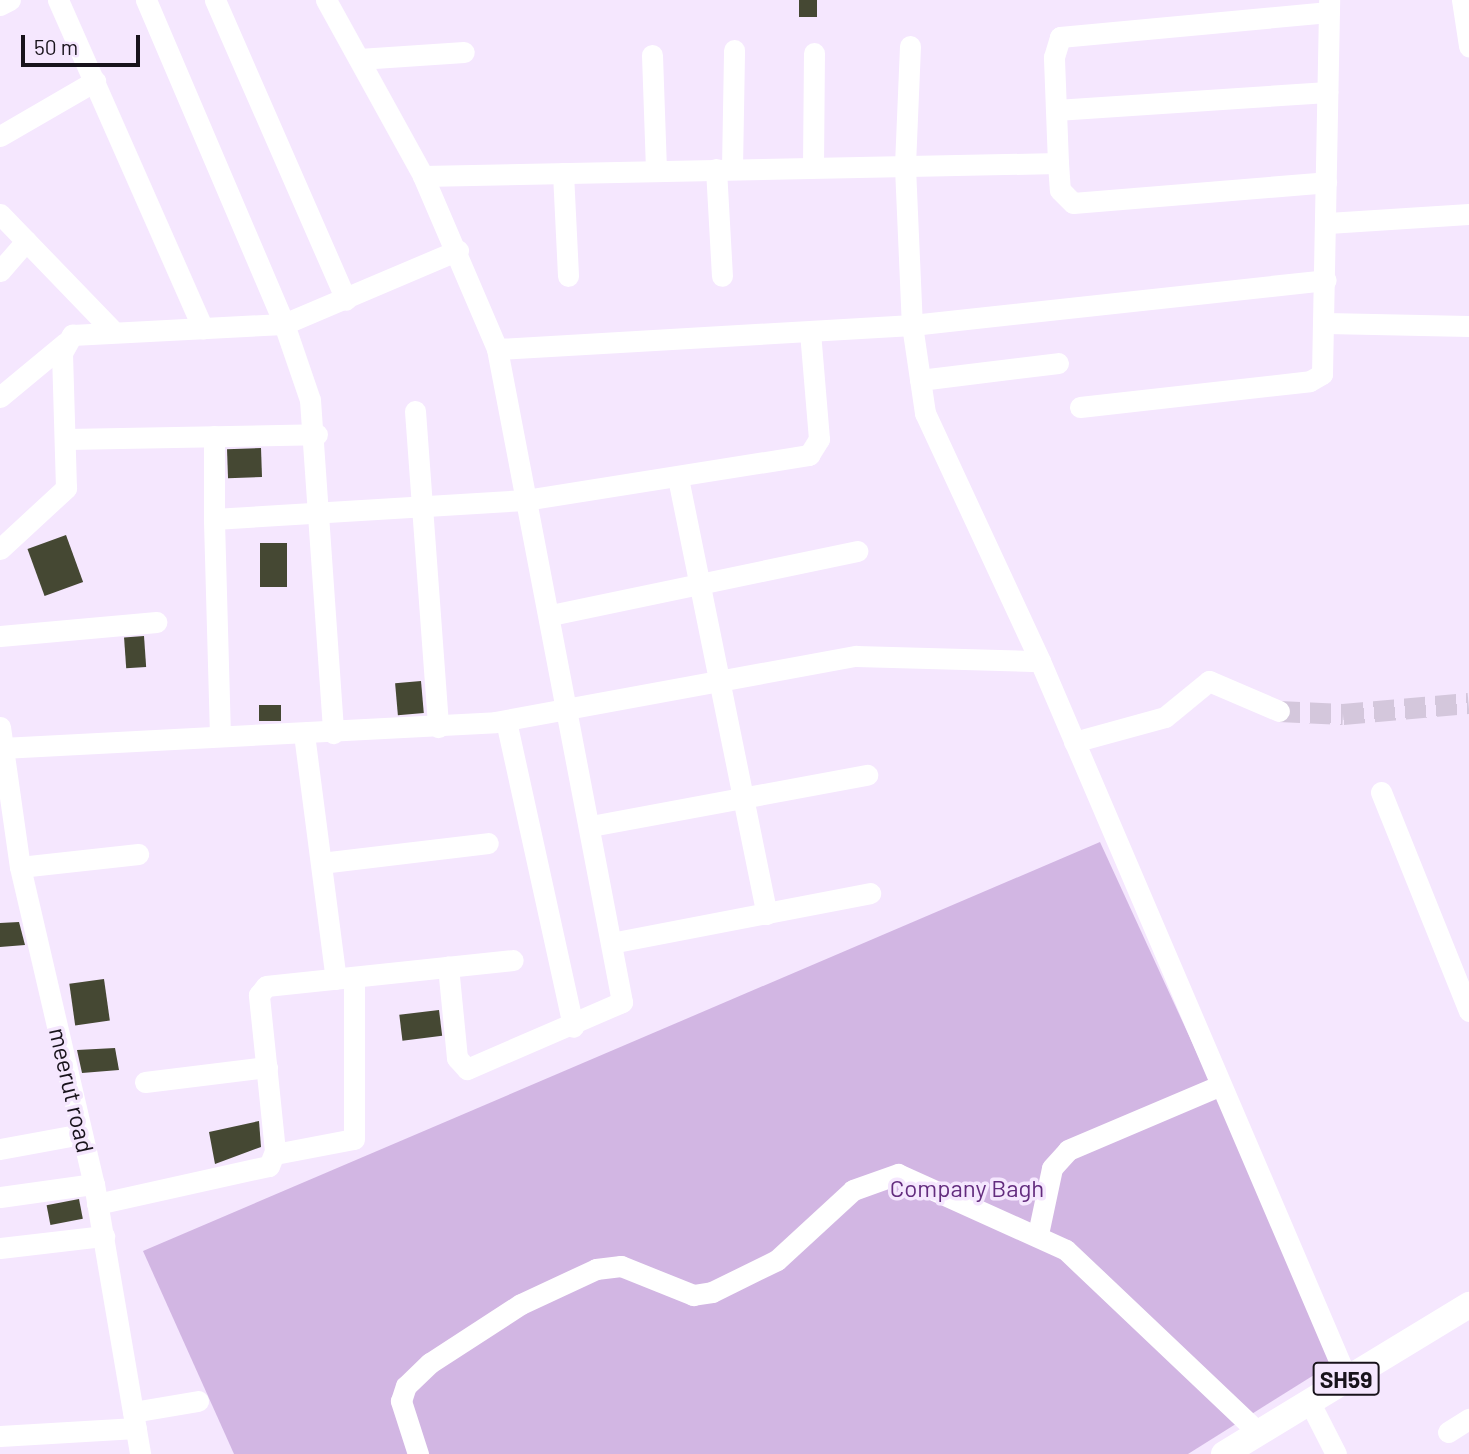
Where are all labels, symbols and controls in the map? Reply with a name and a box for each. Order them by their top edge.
scale bar [24,21,144,65]
text: 50 m [34,34,78,59]
street label: meerut road [44,1025,100,1155]
park label: Company Bagh [890,1174,1044,1202]
road number: SH59 [1311,1360,1381,1398]

